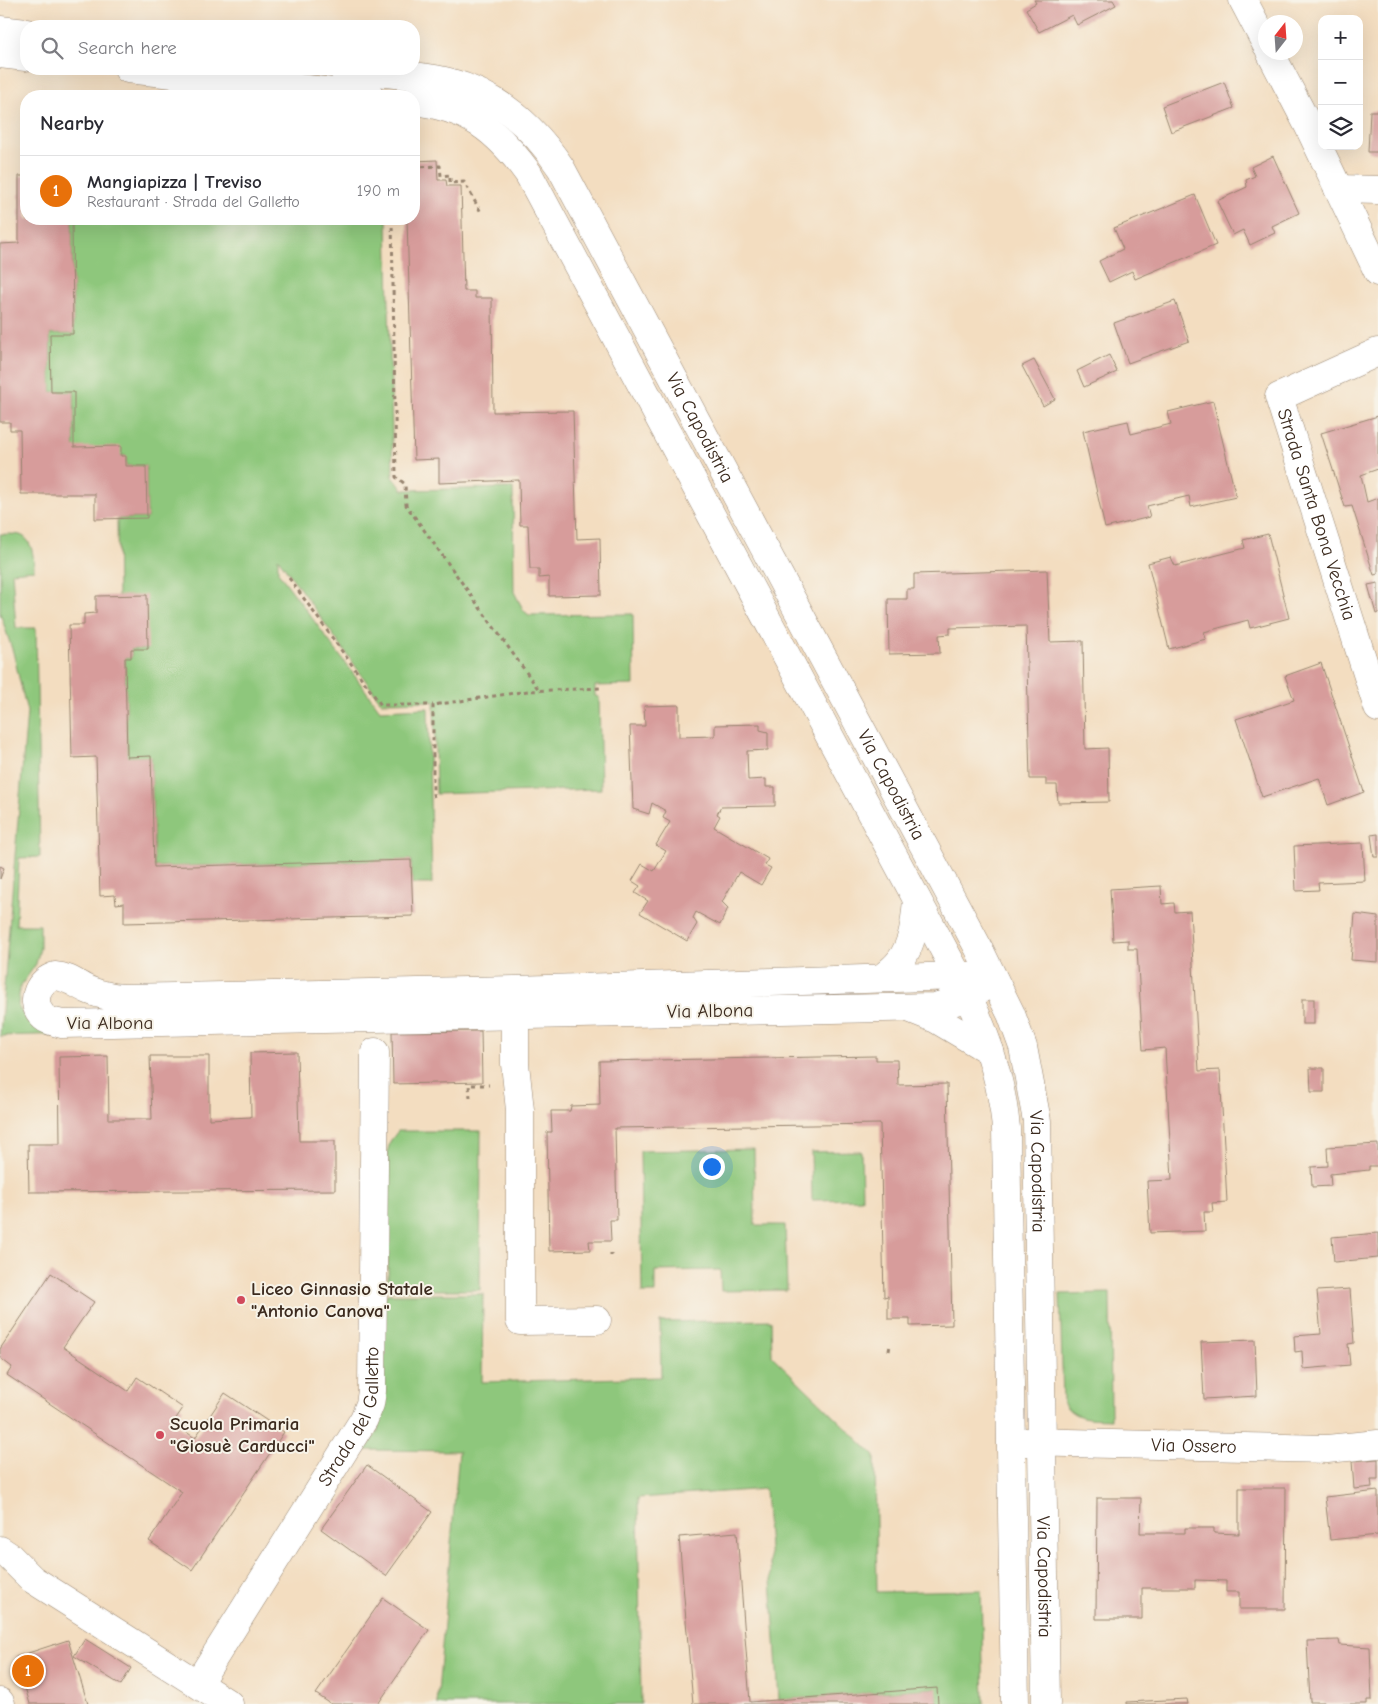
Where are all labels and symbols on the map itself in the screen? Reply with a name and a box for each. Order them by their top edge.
north arrow [1258,15,1303,60]
street label: Via Capodistria [662,369,738,487]
street label: Strada Santa Bona Vecchia [1272,406,1360,623]
street label: Via Capodistria [853,726,930,844]
street label: Via Albona [667,999,753,1023]
street label: Via Albona [67,1012,153,1034]
street label: Via Capodistria [1024,1109,1050,1233]
your location [699,1154,725,1180]
place label: Liceo Ginnasio Statale "Antonio Canova" [251,1278,433,1322]
marker: Liceo Ginnasio Statale "Antonio Canova" [235,1294,247,1306]
street label: Strada del Galletto [314,1347,383,1490]
place label: Scuola Primaria "Giosuè Carducci" [170,1413,315,1457]
marker: Scuola Primaria "Giosuè Carducci" [154,1429,166,1441]
street label: Via Ossero [1151,1434,1237,1458]
street label: Via Capodistria [1032,1516,1056,1638]
pin: 1 [12,1652,44,1690]

